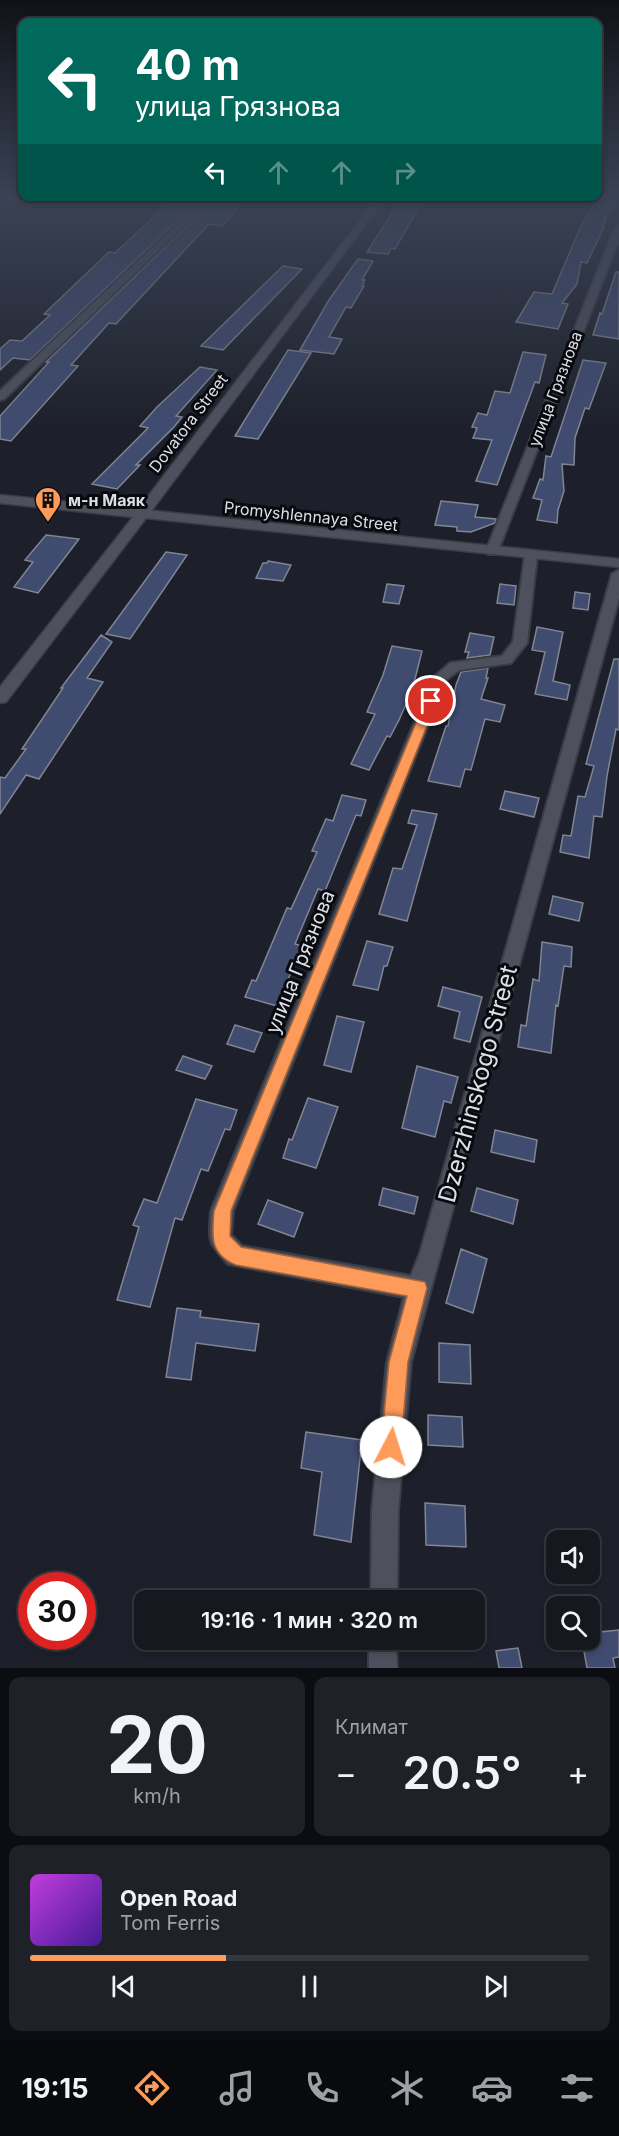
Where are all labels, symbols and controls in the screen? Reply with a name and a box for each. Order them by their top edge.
text: 40 m [135,39,240,90]
icon: left [36,42,114,120]
text: улица Грязнова [135,90,341,123]
icon: left [199,156,232,189]
icon: ahead [262,156,295,189]
icon: ahead [325,156,358,189]
icon: right [388,156,421,189]
street label: улица Грязнова [524,328,586,450]
street label: Dovatora Street [144,370,232,476]
building icon: м-н Маяк [33,485,63,523]
place label: м-н Маяк [68,490,146,510]
street label: Promyshlennaya Street [223,497,399,535]
pin [405,675,456,726]
icon: arrive [414,684,447,717]
street label: улица Грязнова [260,887,340,1037]
street label: Dzerzhinskogo Street [432,962,523,1205]
position arrow [359,1415,423,1479]
map controls [546,1530,600,1650]
button: sound [546,1530,600,1584]
speed limit sign: 30 [18,1572,96,1650]
button: search [546,1596,600,1650]
text: 19:16 · 1 мин · 320 m [201,1607,418,1633]
text: 20 [106,1697,208,1792]
text: Климат [335,1715,408,1739]
text: 20.5° [402,1745,522,1800]
text: − [335,1753,357,1793]
text: + [567,1753,589,1793]
text: km/h [133,1784,181,1808]
text: Open Road [120,1885,237,1911]
text: Tom Ferris [120,1911,220,1935]
icon: previous [107,1970,140,2003]
icon: pause [293,1970,326,2003]
icon: next [479,1970,512,2003]
icon: directions [131,2067,173,2109]
icon: music [216,2067,258,2109]
icon: phone [301,2067,343,2109]
icon: climate [386,2067,428,2109]
icon: car [471,2067,513,2109]
icon: filters [556,2067,598,2109]
text: 19:15 [21,2072,89,2105]

